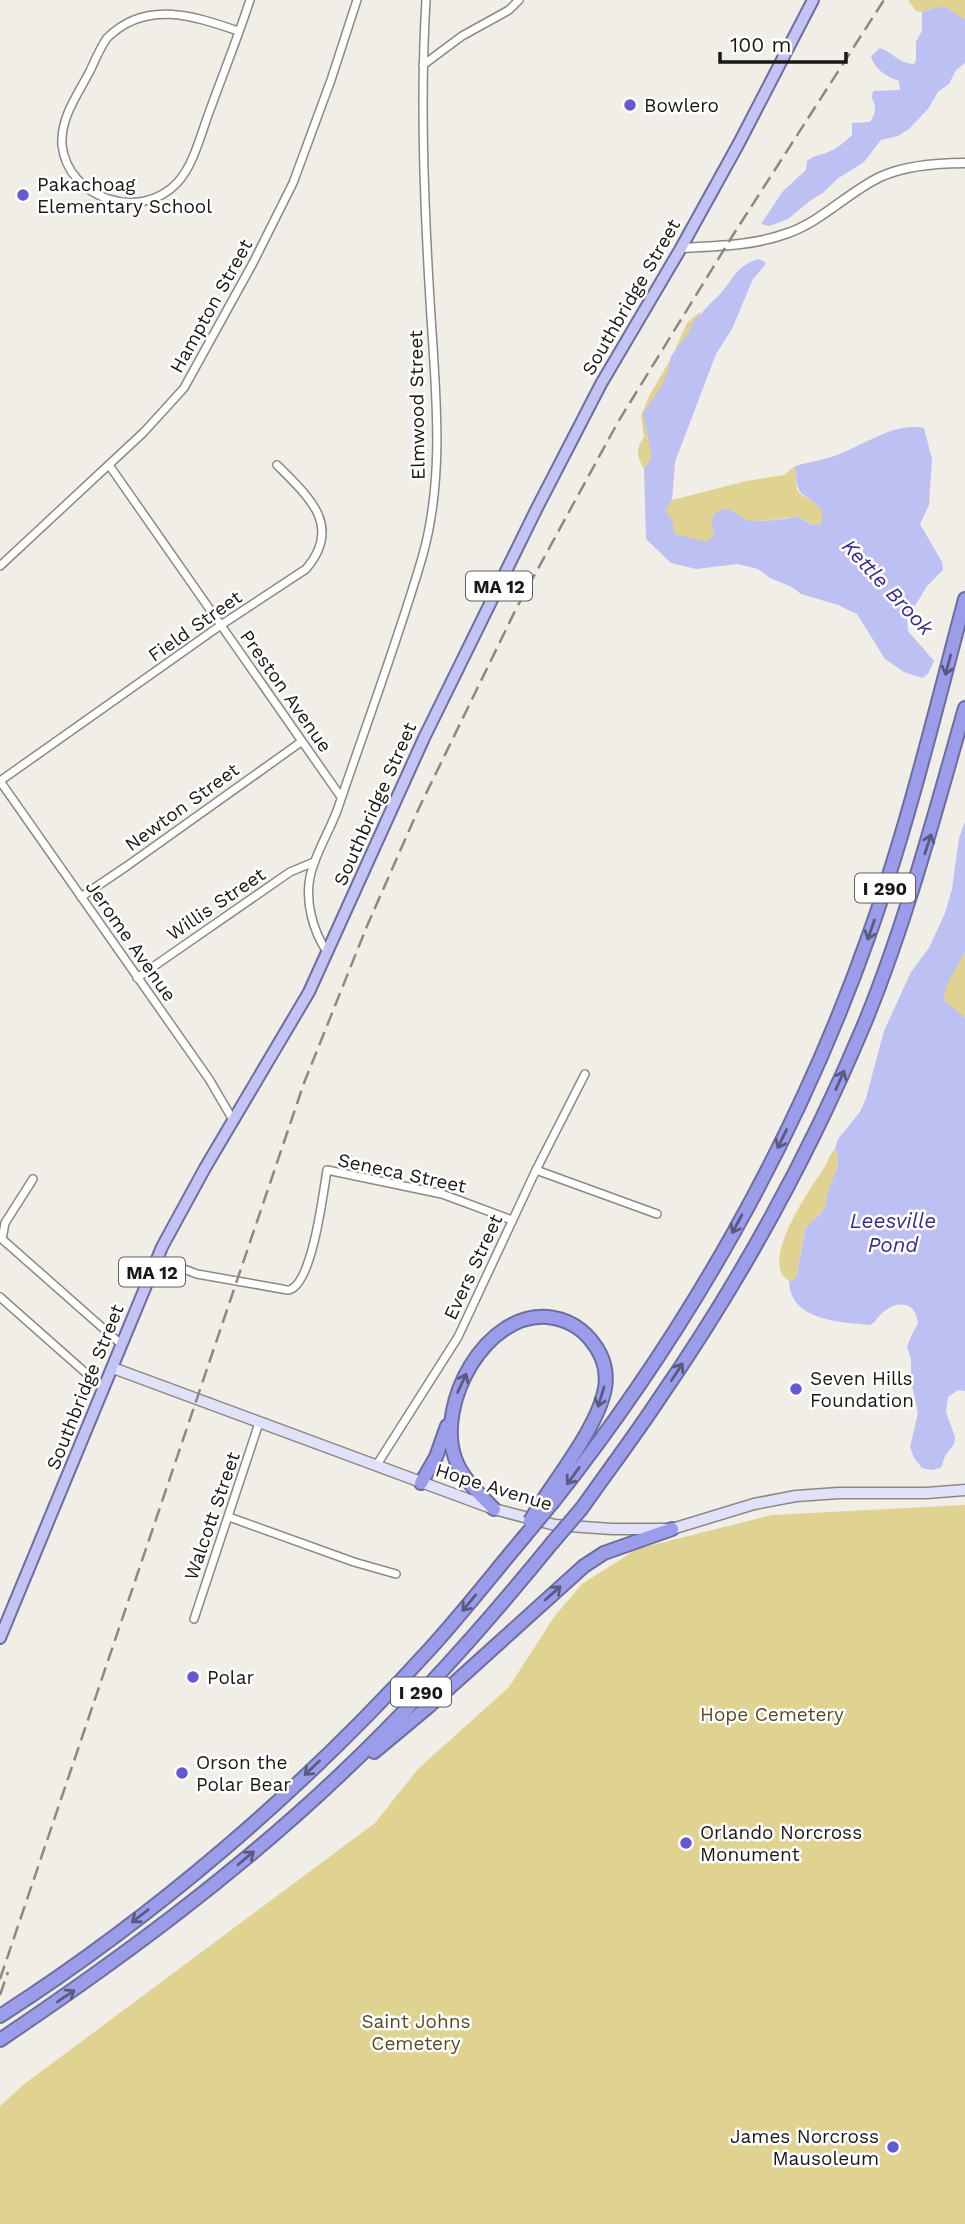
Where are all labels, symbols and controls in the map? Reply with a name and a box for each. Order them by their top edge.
scale bar [720,21,846,65]
text: 100 m [730,32,792,57]
place label: Bowlero [644,94,719,117]
marker: Bowlero [622,97,638,113]
place label: Pakachoag Elementary School [37,173,212,218]
marker: Pakachoag Elementary School [15,187,31,203]
street label: Southbridge Street [577,215,685,379]
street label: Hampton Street [165,235,257,377]
street label: Elmwood Street [404,330,430,480]
water label: Kettle Brook [837,534,939,641]
road number: MA 12 [466,572,532,600]
street label: Field Street [144,585,246,667]
street label: Preston Avenue [235,625,337,757]
one-way arrow [940,654,953,676]
street label: Southbridge Street [329,719,421,889]
street label: Newton Street [121,758,243,856]
one-way arrow [922,833,935,855]
street label: Willis Street [162,863,270,945]
road number: I 290 [855,874,915,903]
street label: Jerome Avenue [81,876,181,1006]
one-way arrow [864,919,876,941]
one-way arrow [834,1070,847,1091]
one-way arrow [774,1128,788,1149]
street label: Seneca Street [336,1148,468,1198]
water label: Leesville Pond [850,1208,936,1257]
street label: Evers Street [439,1211,507,1323]
one-way arrow [730,1213,744,1234]
road number: MA 12 [119,1258,185,1287]
street label: Southbridge Street [41,1301,129,1473]
one-way arrow [670,1363,684,1382]
place label: Seven Hills Foundation [810,1367,914,1412]
one-way arrow [456,1373,469,1394]
marker: Seven Hills Foundation [788,1381,804,1397]
one-way arrow [594,1386,607,1408]
street label: Walcott Street [179,1449,245,1583]
street label: Hope Avenue [433,1458,555,1516]
one-way arrow [566,1466,580,1485]
one-way arrow [544,1585,562,1601]
one-way arrow [461,1593,477,1611]
place label: Polar [207,1666,254,1689]
marker: Polar [185,1669,201,1685]
road number: I 290 [391,1678,451,1707]
park label: Hope Cemetery [700,1703,844,1726]
place label: Orson the Polar Bear [196,1751,291,1796]
one-way arrow [304,1759,321,1776]
marker: Orson the Polar Bear [174,1765,190,1781]
place label: Orlando Norcross Monument [700,1821,862,1866]
marker: Orlando Norcross Monument [678,1835,694,1851]
one-way arrow [237,1850,255,1866]
one-way arrow [131,1908,149,1923]
one-way arrow [55,1989,75,2003]
park label: Saint Johns Cemetery [362,2010,470,2055]
place label: James Norcross Mausoleum [730,2125,879,2170]
marker: James Norcross Mausoleum [885,2139,901,2155]

